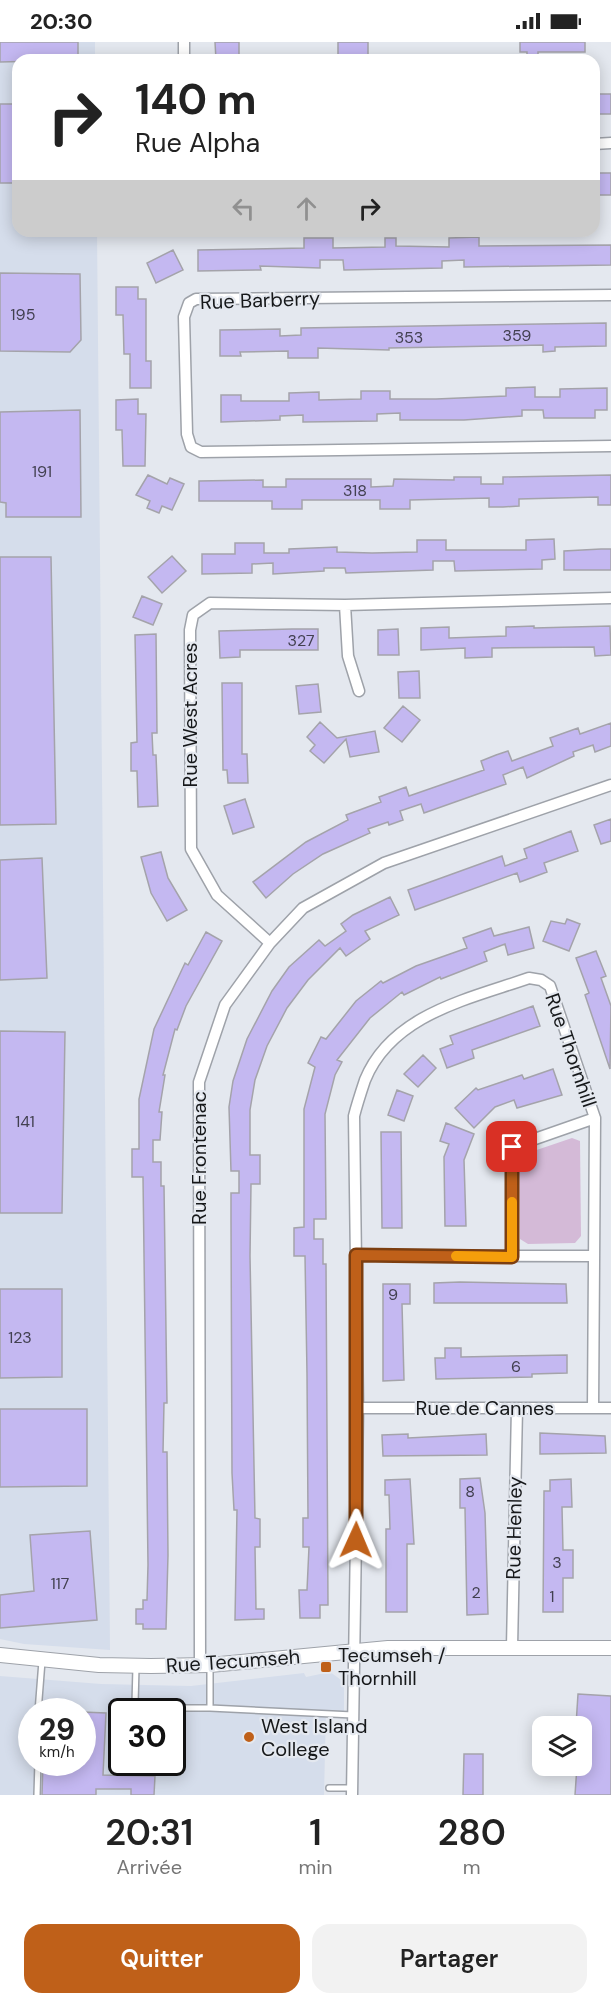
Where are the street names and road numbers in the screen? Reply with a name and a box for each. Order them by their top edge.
street label: Rue Barberry [199,285,321,315]
street label: Rue West Acres [177,642,203,788]
street label: Rue Thornhill [539,990,603,1110]
street label: Rue Frontenac [186,1091,212,1225]
street label: Rue de Cannes [416,1395,554,1421]
street label: Rue Henley [500,1476,528,1580]
street label: Rue Tecumseh [165,1643,301,1679]

